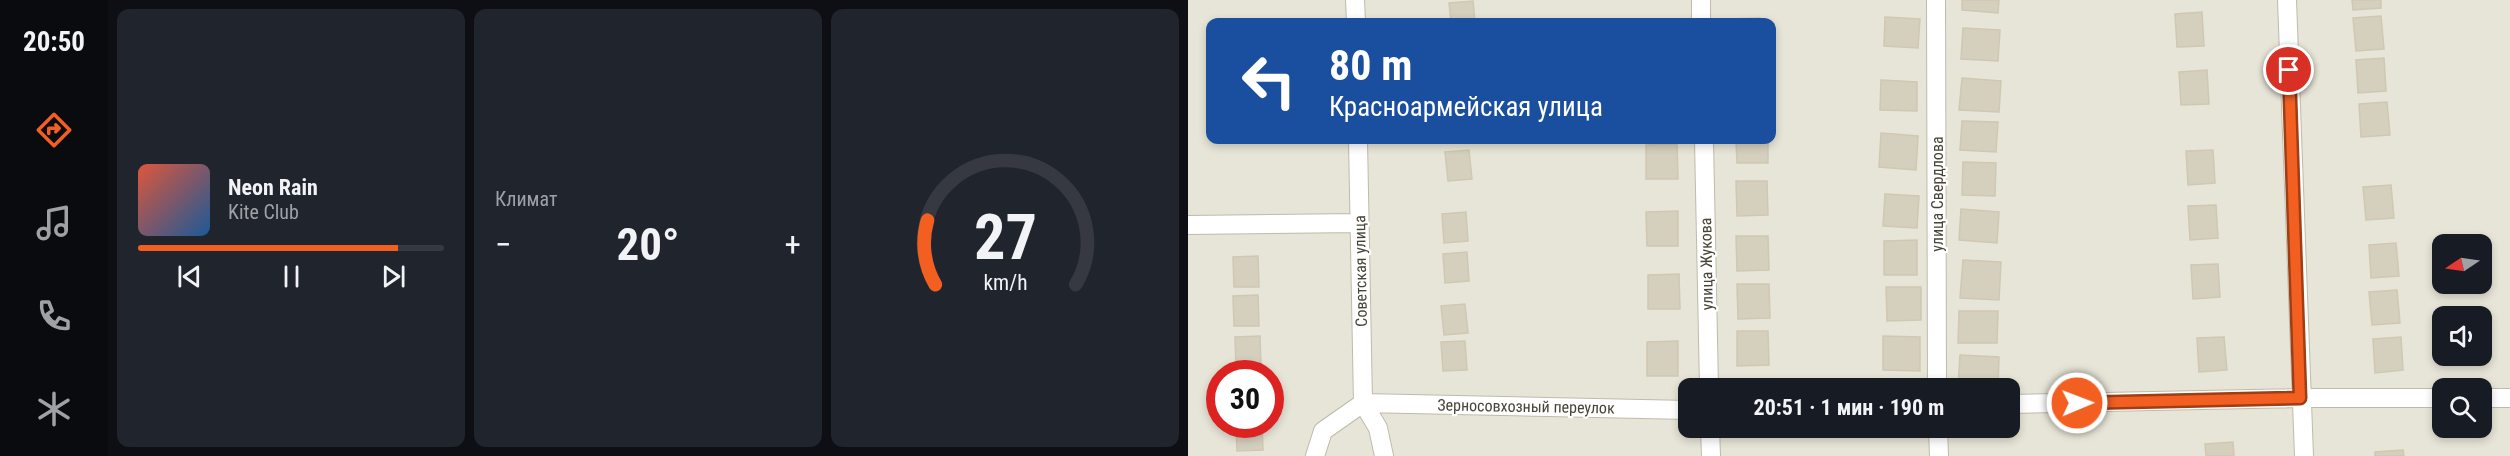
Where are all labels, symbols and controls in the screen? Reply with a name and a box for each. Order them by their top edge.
text: 20:50 [23,26,85,58]
text: 80 m [1329,41,1412,90]
icon: left [1230,42,1308,120]
pin [2263,44,2314,95]
icon: arrive [2272,53,2305,86]
text: Красноармейская улица [1329,91,1603,123]
icon: directions [33,109,75,151]
street label: улица Свердлова [1928,136,1947,252]
text: Neon Rain [228,175,318,200]
text: Климат [495,187,557,211]
text: Kite Club [228,200,299,224]
text: 27 [973,201,1037,274]
icon: music [33,202,75,244]
street label: Советская улица [1350,215,1371,327]
street label: улица Жукова [1696,217,1717,311]
text: 20° [617,218,680,271]
text: − [495,225,512,264]
text: + [785,225,801,264]
north arrow [2432,234,2492,294]
map controls [2432,234,2492,438]
icon: previous [173,260,206,293]
icon: pause [275,260,308,293]
icon: next [377,260,410,293]
text: km/h [983,270,1027,295]
icon: phone [33,295,75,337]
button: sound [2432,306,2492,366]
speed limit sign: 30 [1206,360,1284,438]
position arrow [2045,371,2109,435]
button: search [2432,378,2492,438]
icon: climate [33,388,75,430]
street label: Зерносовхозный переулок [1437,395,1615,418]
text: 20:51 · 1 мин · 190 m [1754,395,1944,420]

